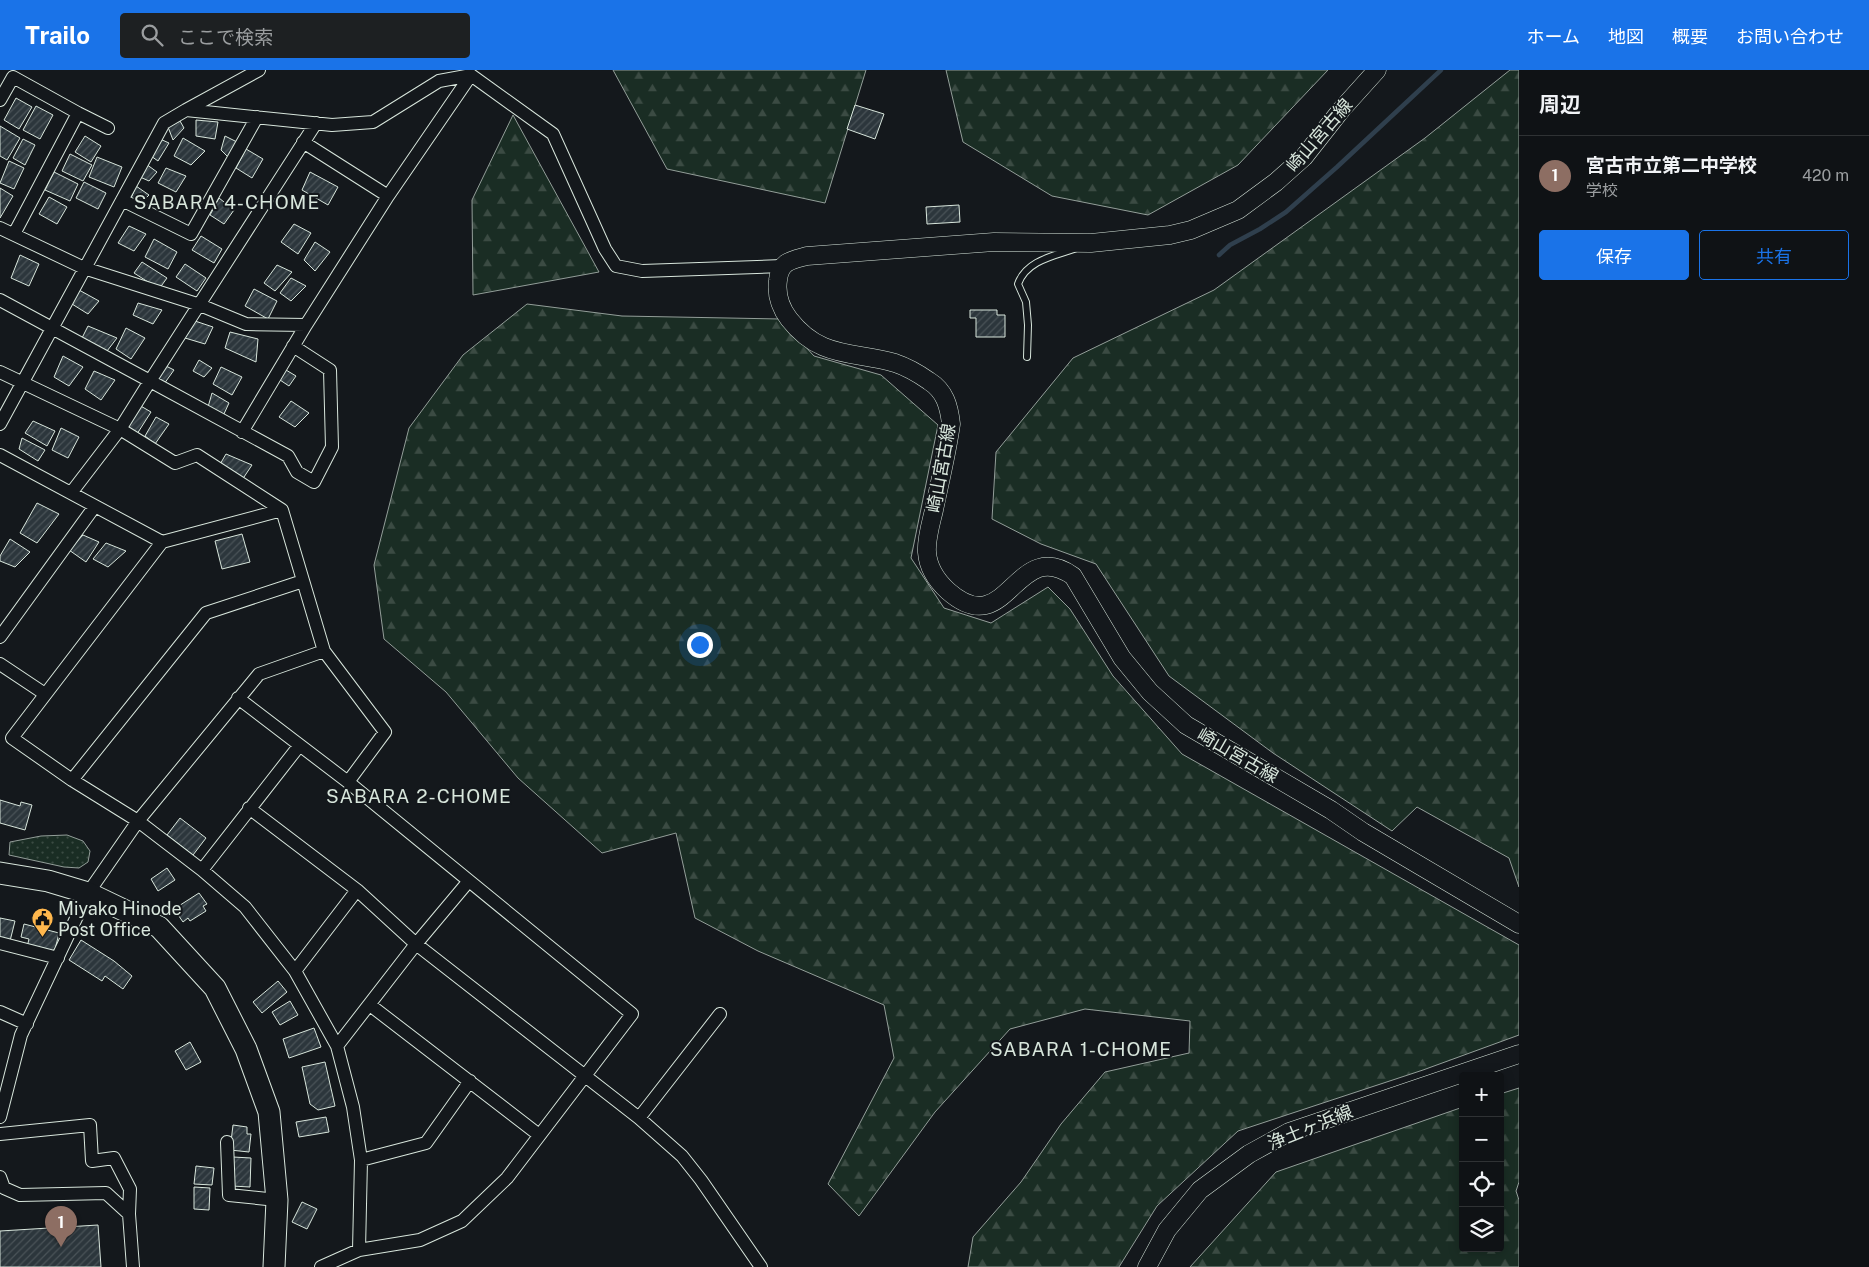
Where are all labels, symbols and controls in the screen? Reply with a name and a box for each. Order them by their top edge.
search box [120,13,470,58]
text: Trailo [25,21,90,49]
icon: search [138,21,166,49]
text: ここで検索 [178,26,273,48]
text: ホーム [1527,26,1580,47]
text: 地図 [1608,26,1644,47]
text: 概要 [1672,26,1708,47]
text: お問い合わせ [1736,26,1844,47]
text: 周辺 [1539,92,1581,117]
street label: 崎山宮古線 [1282,94,1356,176]
text: 宮古市立第二中学校 [1586,154,1757,176]
text: 1 [1552,166,1558,185]
text: 420 m [1802,166,1849,185]
text: 学校 [1586,181,1618,200]
district label: SABARA 4-CHOME [134,191,320,213]
button: 保存 [1539,230,1689,280]
button: 共有 [1699,230,1849,280]
street label: 崎山宮古線 [923,422,959,514]
your location [687,632,713,658]
street label: 崎山宮古線 [1194,723,1282,787]
district label: SABARA 2-CHOME [326,785,512,807]
place label: Miyako Hinode Post Office [58,898,182,940]
public building icon: Miyako Hinode Post Office [30,906,54,937]
district label: SABARA 1-CHOME [990,1038,1172,1060]
map controls [1459,1072,1504,1252]
button: + [1459,1072,1504,1117]
street label: 浄土ヶ浜線 [1264,1100,1356,1154]
button: − [1459,1117,1504,1162]
button: locate [1459,1162,1504,1207]
pin: 1 [45,1206,77,1247]
button: layers [1459,1207,1504,1252]

